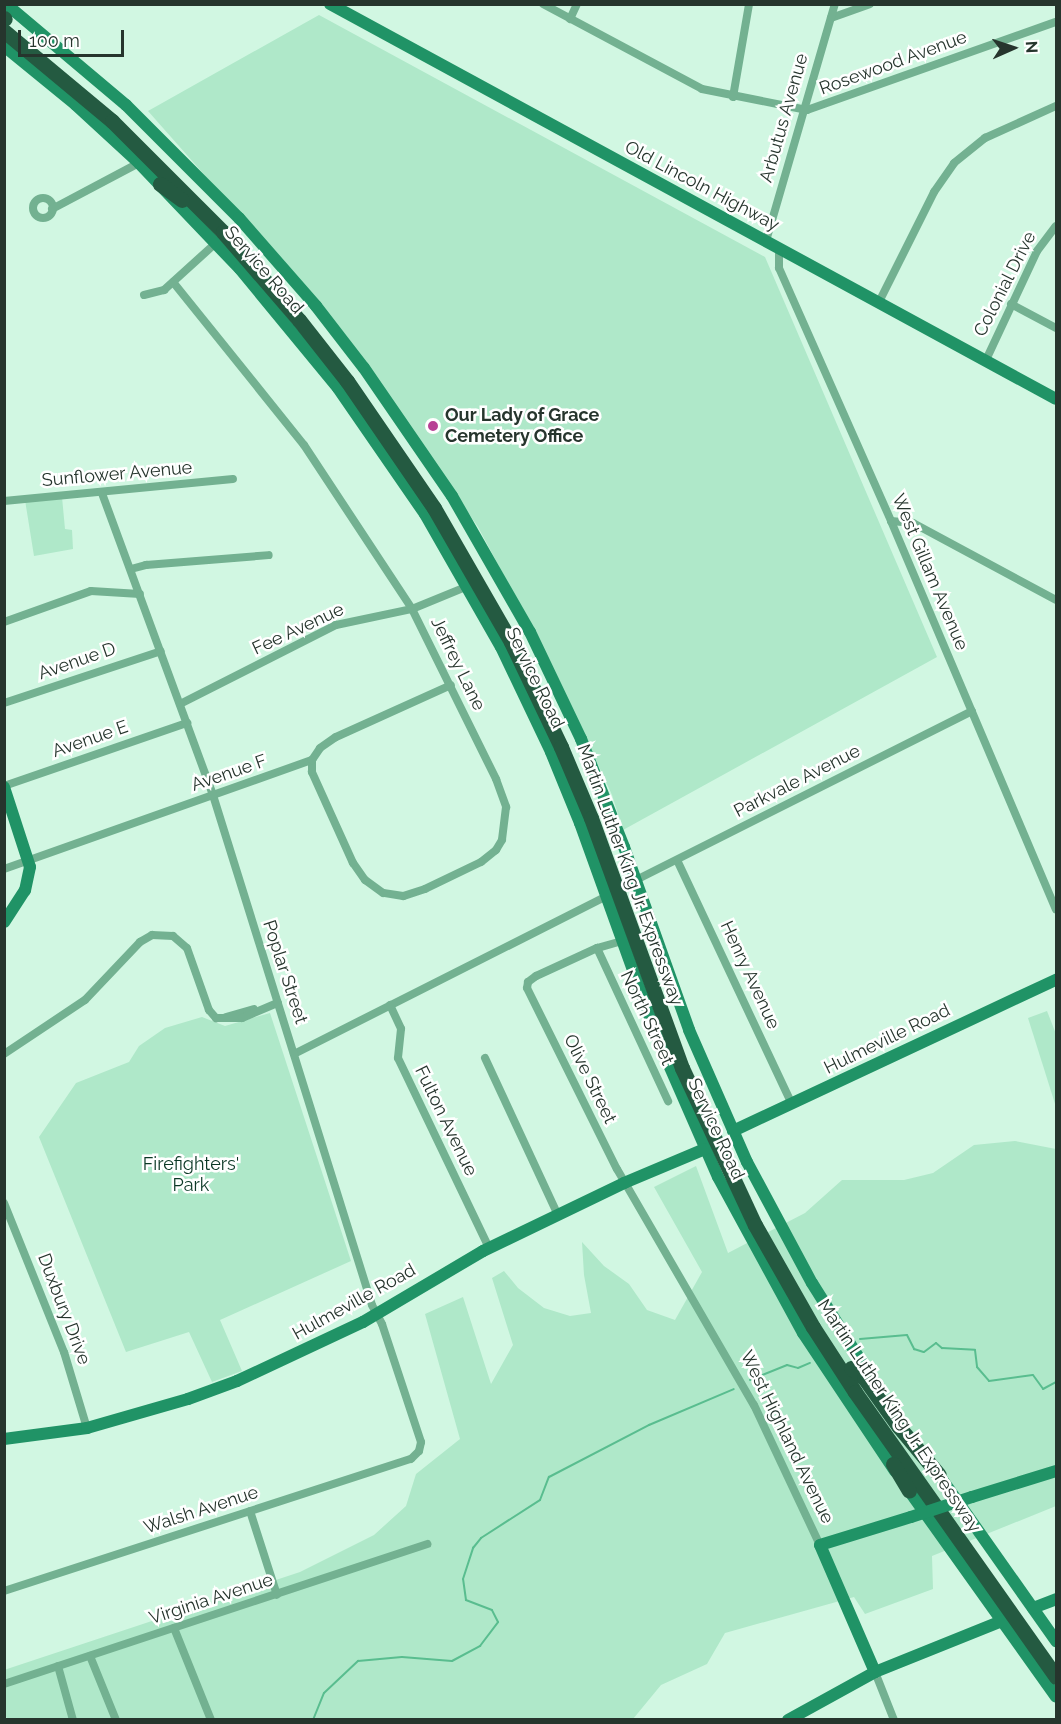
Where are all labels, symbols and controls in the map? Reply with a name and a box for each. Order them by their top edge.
scale bar [21,18,128,56]
north arrow [983,18,1043,78]
street label: Rosewood Avenue [816,26,970,100]
text: 100 m [29,30,80,51]
text: N [1022,40,1041,54]
street label: Arbutus Avenue [755,51,813,185]
street label: Old Lincoln Highway [621,136,783,236]
street label: Service Road [220,222,308,318]
street label: Colonial Drive [969,228,1041,340]
place label: Our Lady of Grace Cemetery Office [445,405,601,448]
marker: Our Lady of Grace Cemetery Office [426,419,440,433]
street label: Sunflower Avenue [40,457,194,491]
street label: West Gillam Avenue [887,490,973,654]
street label: Fee Avenue [249,598,347,660]
street label: Jeffrey Lane [426,614,490,714]
street label: Service Road [501,624,569,732]
street label: Avenue D [35,638,119,684]
street label: Avenue E [49,716,131,762]
street label: Parkvale Avenue [730,740,864,822]
street label: Martin Luther King Jr. Expressway [572,741,688,1009]
street label: Avenue F [188,750,270,796]
street label: Poplar Street [258,917,312,1027]
street label: Henry Avenue [715,917,785,1033]
street label: North Street [616,967,678,1069]
street label: Hulmeville Road [821,999,953,1079]
street label: Olive Street [559,1031,621,1127]
street label: Fulton Avenue [410,1062,482,1180]
street label: Service Road [683,1075,749,1183]
park label: Firefighters' Park [143,1154,239,1196]
street label: Duxbury Drive [33,1250,95,1368]
street label: Hulmeville Road [289,1259,419,1345]
street label: Martin Luther King Jr. Expressway [812,1295,986,1537]
street label: West Highland Avenue [736,1347,838,1527]
street label: Walsh Avenue [141,1481,261,1539]
street label: Virginia Avenue [146,1569,276,1629]

